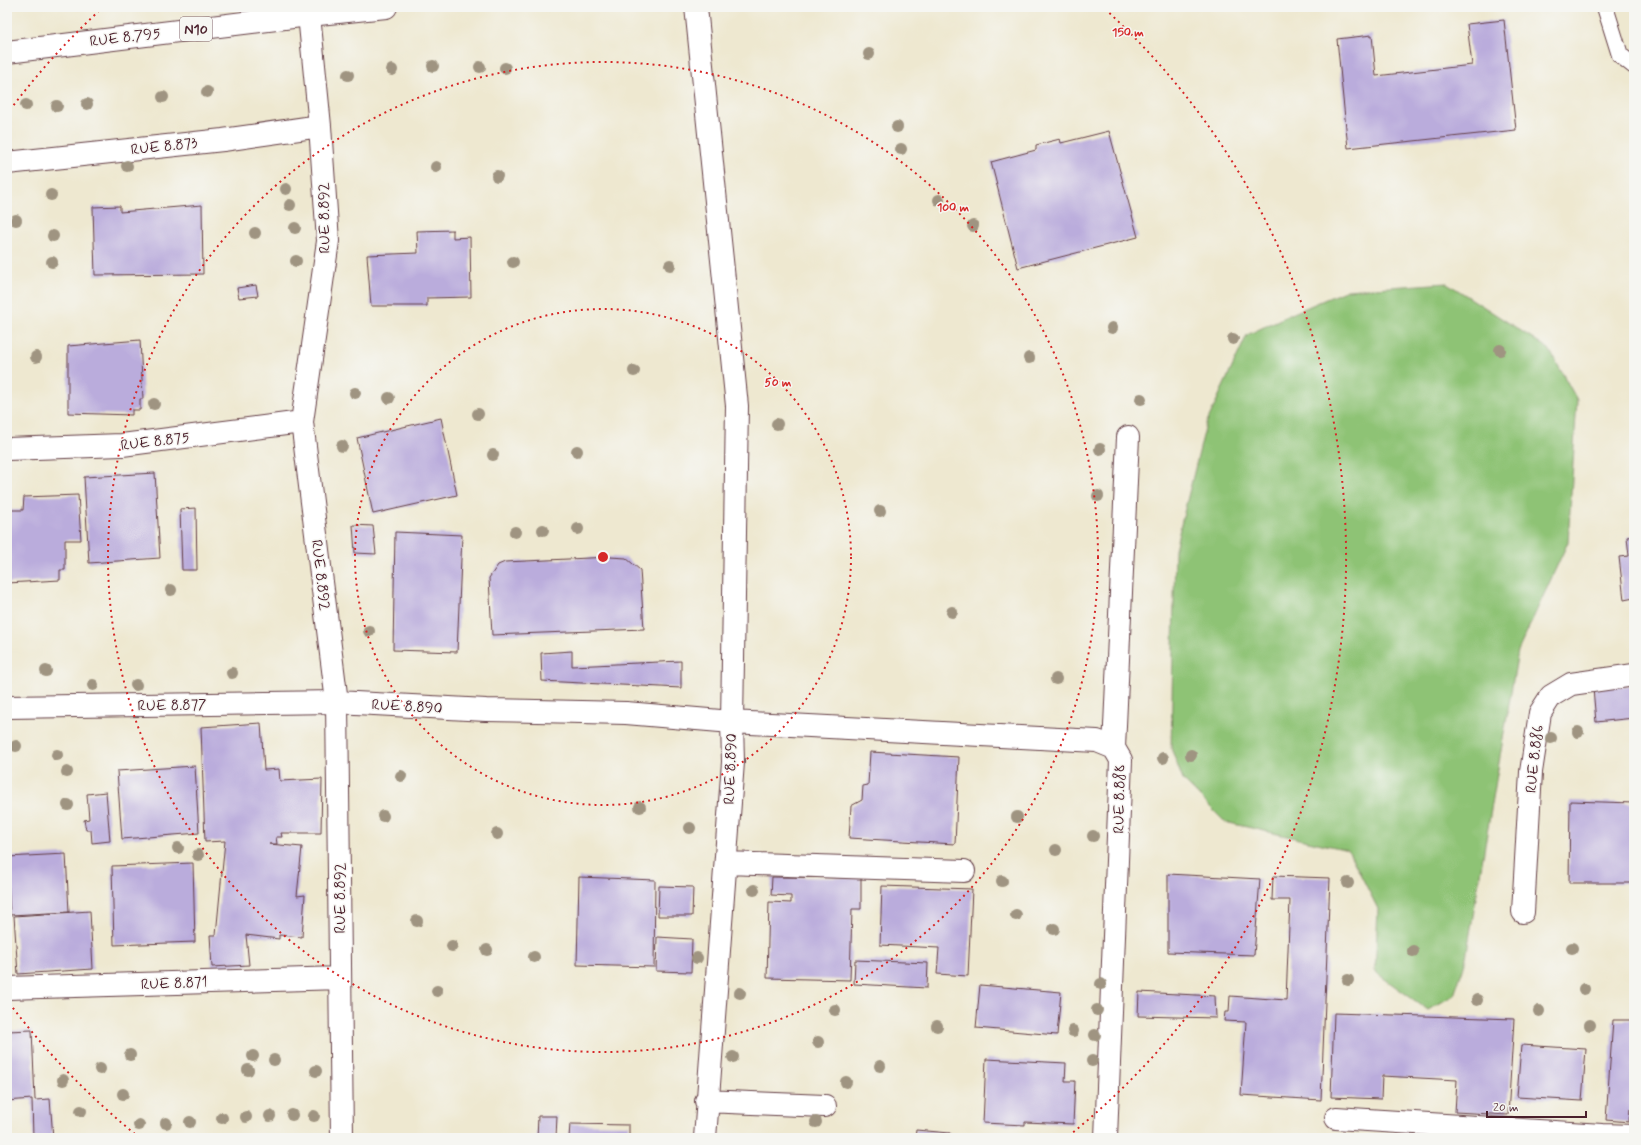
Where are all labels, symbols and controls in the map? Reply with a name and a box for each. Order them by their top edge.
road number: N10 [180,17,212,41]
street label: RUE 8.795 [89,24,162,52]
text: 150 m [1112,25,1144,41]
street label: RUE 8.873 [130,134,198,160]
street label: RUE 8.892 [314,182,336,254]
text: 100 m [937,200,970,216]
text: 50 m [765,375,792,391]
street label: RUE 8.875 [120,428,191,456]
street label: RUE 8.892 [306,539,334,612]
centre of rings [596,550,610,564]
street label: RUE 8.877 [137,695,207,717]
street label: RUE 8.890 [371,695,443,719]
street label: RUE 8.886 [1521,724,1549,794]
street label: RUE 8.890 [720,733,742,805]
street label: RUE 8.888 [1109,764,1131,834]
street label: RUE 8.892 [331,862,351,934]
street label: RUE 8.871 [140,973,208,995]
scale bar [1487,1093,1586,1119]
text: 20 m [1493,1100,1519,1116]

